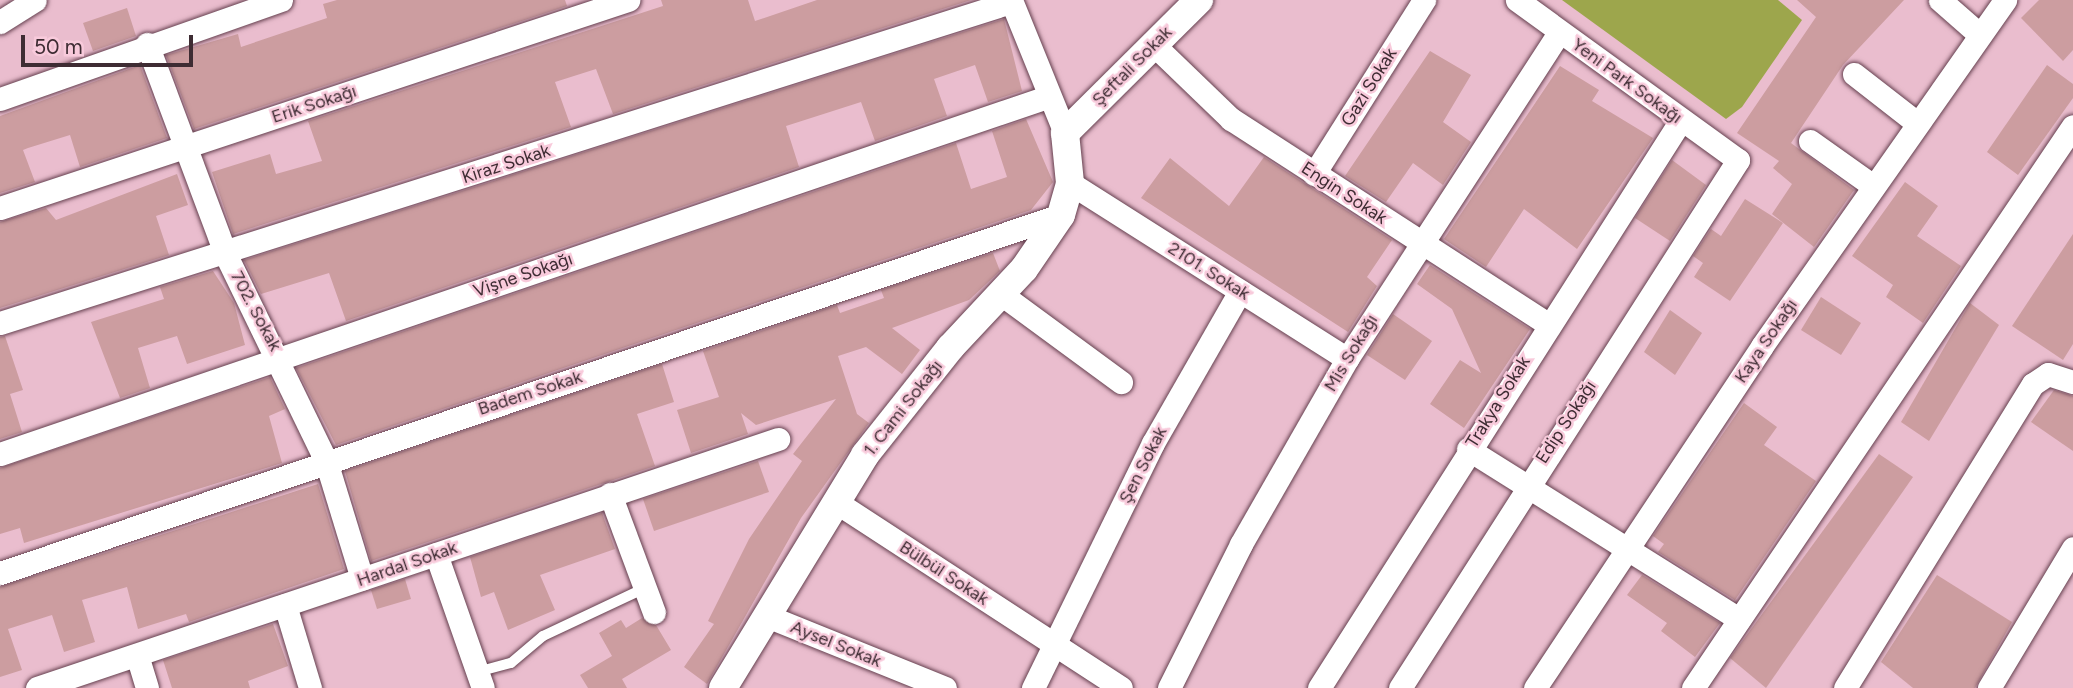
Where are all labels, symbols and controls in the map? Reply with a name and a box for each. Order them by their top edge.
scale bar [24,21,196,65]
street label: Şeftali Sokak [1088,22,1176,110]
text: 50 m [34,34,83,59]
street label: Yeni Park Sokağı [1568,34,1686,128]
street label: Gazi Sokak [1336,44,1402,130]
street label: Erik Sokağı [269,80,359,128]
street label: Kiraz Sokak [459,140,553,188]
street label: Engin Sokak [1297,157,1391,229]
street label: 2101. Sokak [1164,237,1254,305]
street label: Vişne Sokağı [471,248,575,302]
street label: 702. Sokak [226,267,286,355]
street label: Kaya Sokağı [1730,295,1802,387]
street label: Mis Sokağı [1320,310,1382,396]
street label: Trakya Sokak [1461,352,1535,452]
street label: 1. Cami Sokağı [859,356,947,460]
street label: Badem Sokak [475,366,585,420]
street label: Edip Sokağı [1531,377,1601,467]
street label: Şen Sokak [1114,423,1172,507]
street label: Bülbül Sokak [895,536,993,610]
street label: Hardal Sokak [354,537,460,591]
street label: Aysel Sokak [787,616,885,672]

